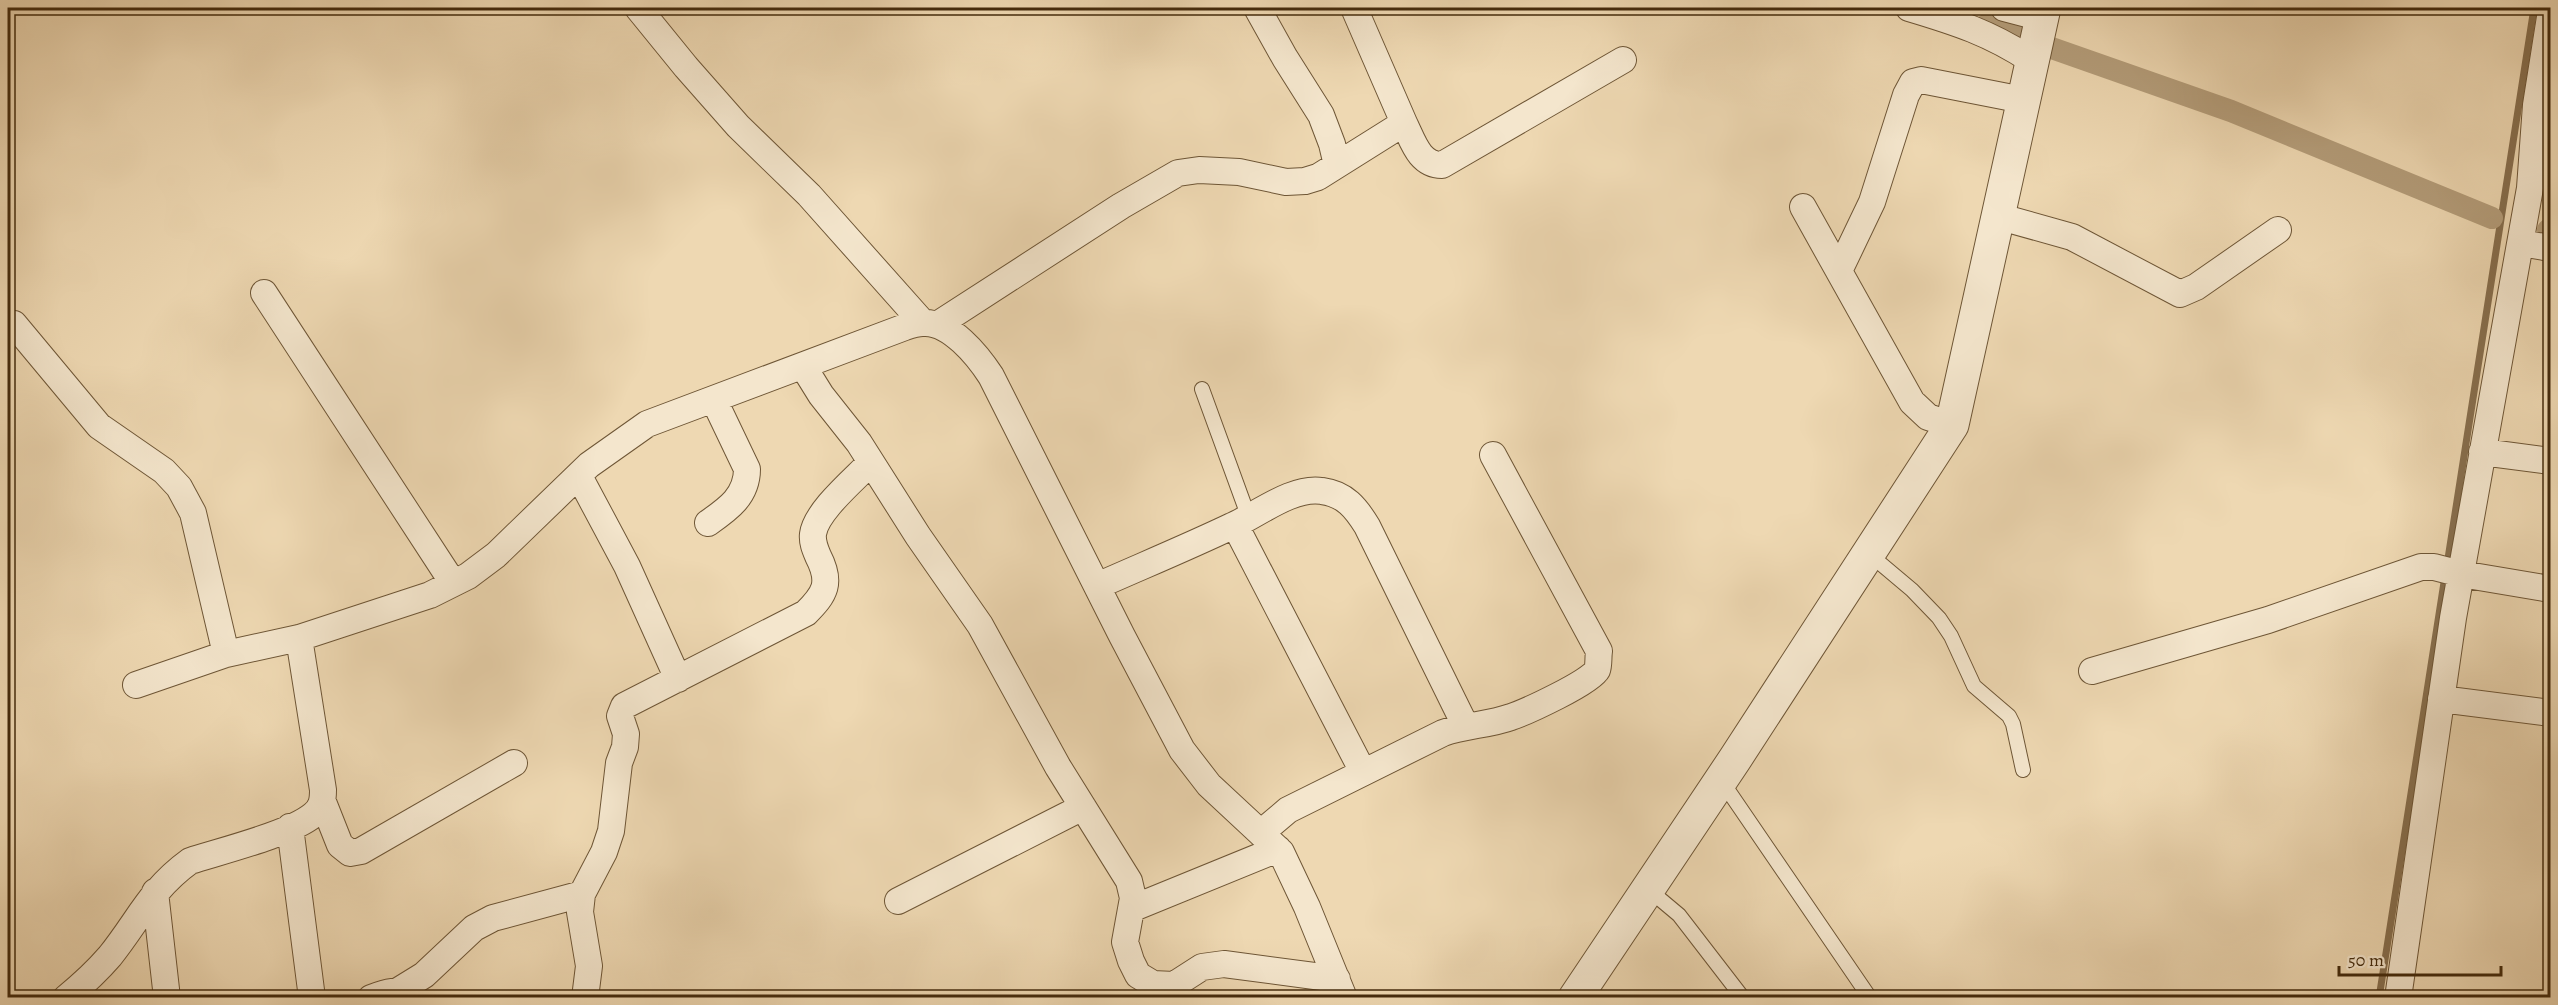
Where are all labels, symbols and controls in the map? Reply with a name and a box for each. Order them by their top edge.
scale bar [2339,939,2501,977]
text: 50 m [2348,948,2384,972]

